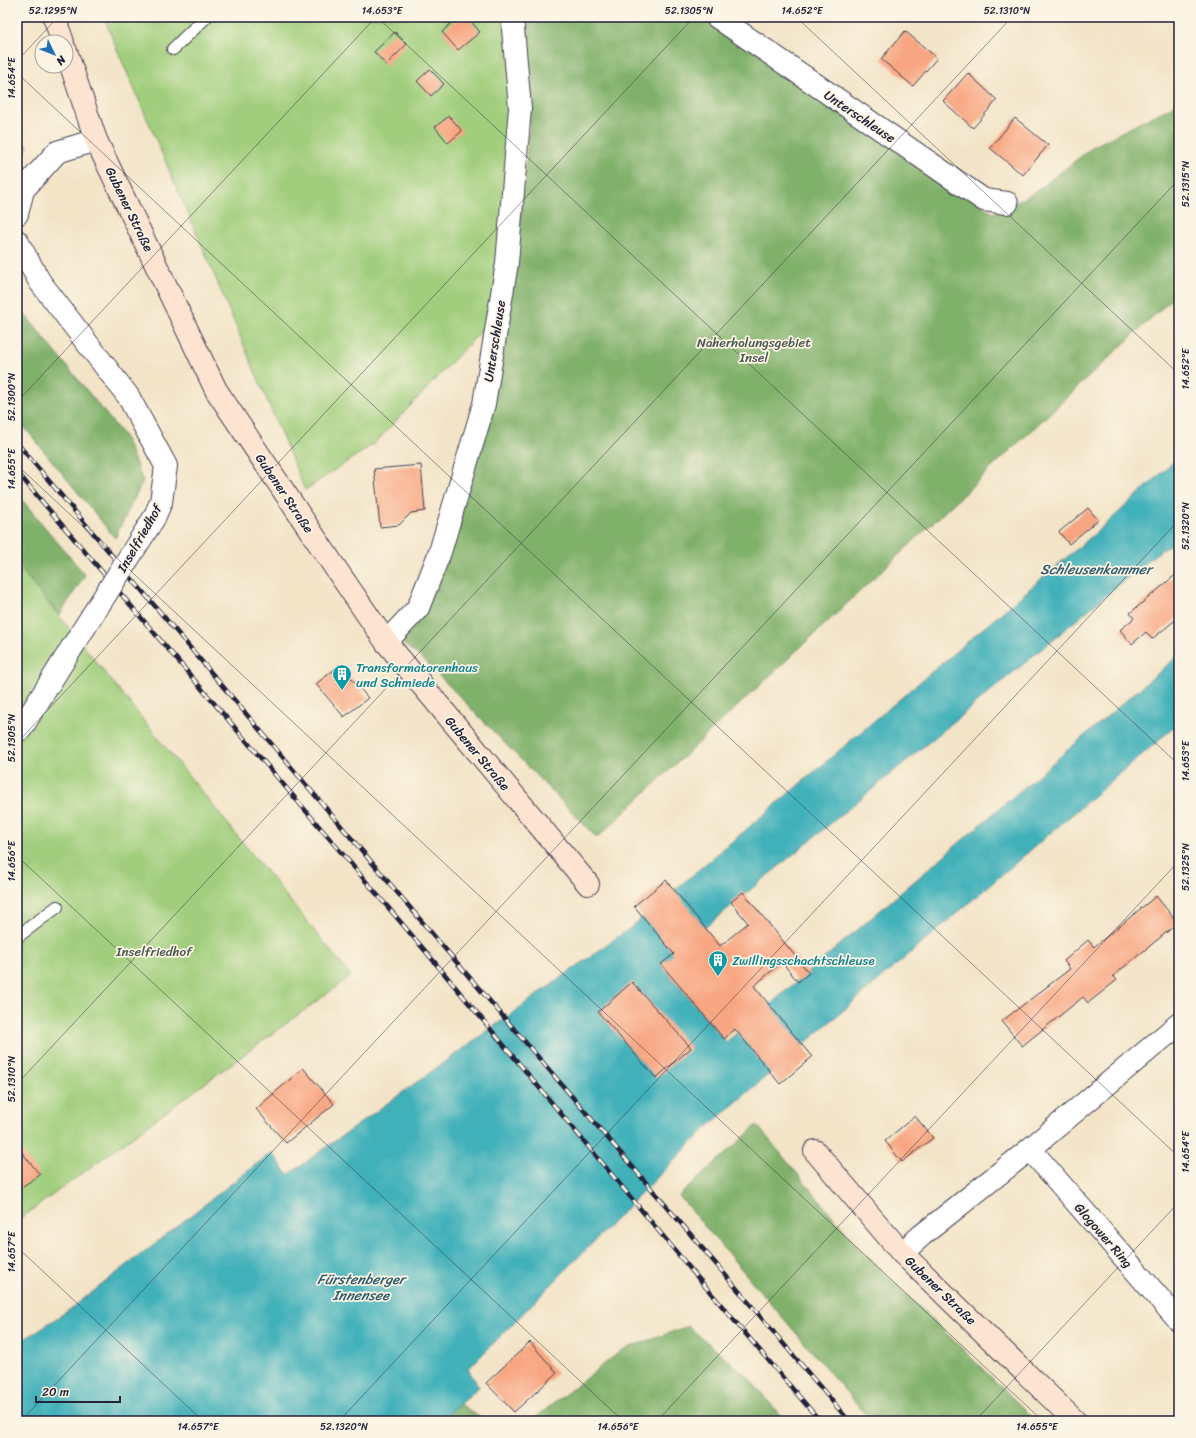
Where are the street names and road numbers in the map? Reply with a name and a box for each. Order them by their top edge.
street label: Unterschleuse [819,84,901,149]
street label: Gubener Straße [99,163,160,256]
street label: Unterschleuse [477,298,512,384]
street label: Gubener Straße [249,449,320,538]
street label: Inselfriedhof [110,499,169,578]
street label: Gubener Straße [439,711,516,796]
street label: Glogower Ring [1069,1197,1139,1274]
street label: Gubener Straße [899,1250,982,1331]

